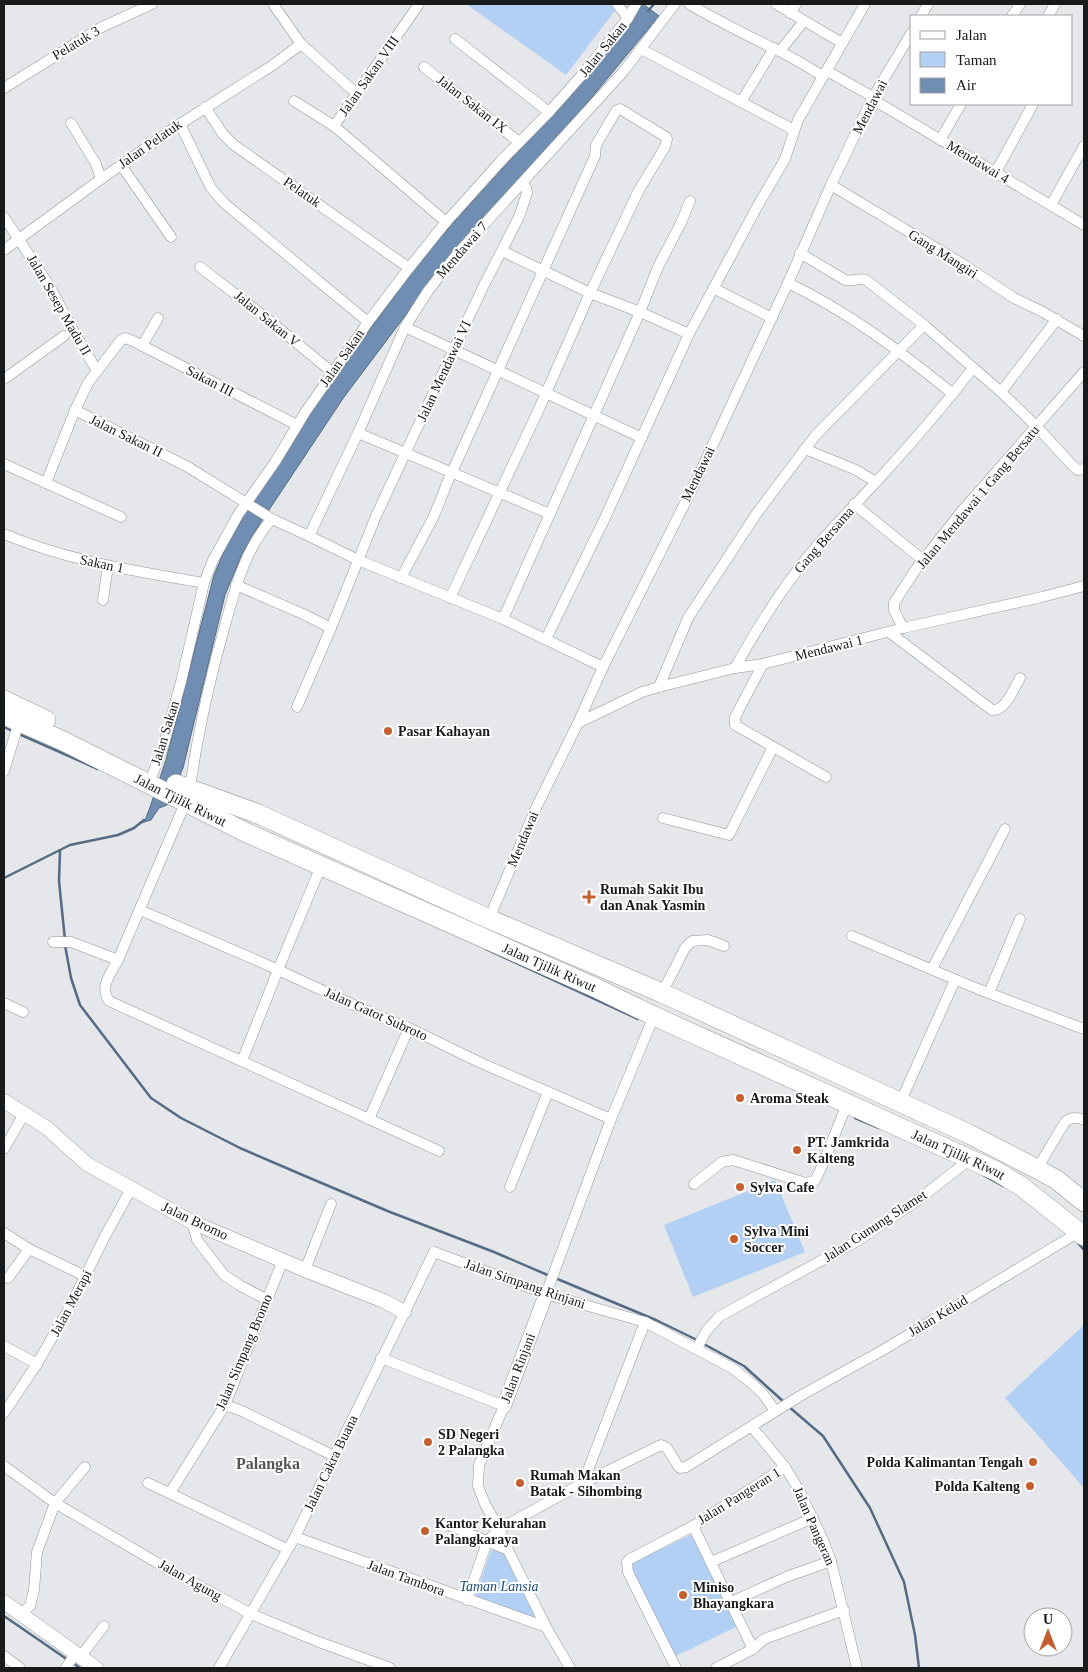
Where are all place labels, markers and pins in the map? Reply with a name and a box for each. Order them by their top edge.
place label: Pasar Kahayan [398,724,490,739]
marker: Pasar Kahayan [382,725,394,737]
place label: Rumah Sakit Ibu dan Anak Yasmin [600,882,706,913]
marker: Rumah Sakit Ibu dan Anak Yasmin [582,890,596,904]
place label: Aroma Steak [750,1091,829,1106]
marker: Aroma Steak [734,1092,746,1104]
place label: PT. Jamkrida Kalteng [807,1135,889,1166]
marker: PT. Jamkrida Kalteng [791,1144,803,1156]
place label: Sylva Cafe [750,1180,814,1195]
marker: Sylva Cafe [734,1181,746,1193]
place label: Sylva Mini Soccer [744,1224,809,1255]
marker: Sylva Mini Soccer [728,1233,740,1245]
place label: SD Negeri 2 Palangka [438,1427,505,1458]
marker: SD Negeri 2 Palangka [422,1436,434,1448]
place label: Polda Kalimantan Tengah [867,1455,1023,1470]
marker: Polda Kalimantan Tengah [1027,1456,1039,1468]
place label: Rumah Makan Batak - Sihombing [530,1468,642,1499]
marker: Rumah Makan Batak - Sihombing [514,1477,526,1489]
place label: Polda Kalteng [935,1479,1020,1494]
marker: Polda Kalteng [1024,1480,1036,1492]
place label: Kantor Kelurahan Palangkaraya [435,1516,547,1547]
marker: Kantor Kelurahan Palangkaraya [419,1525,431,1537]
place label: Miniso Bhayangkara [693,1580,774,1611]
marker: Miniso Bhayangkara [677,1589,689,1601]

